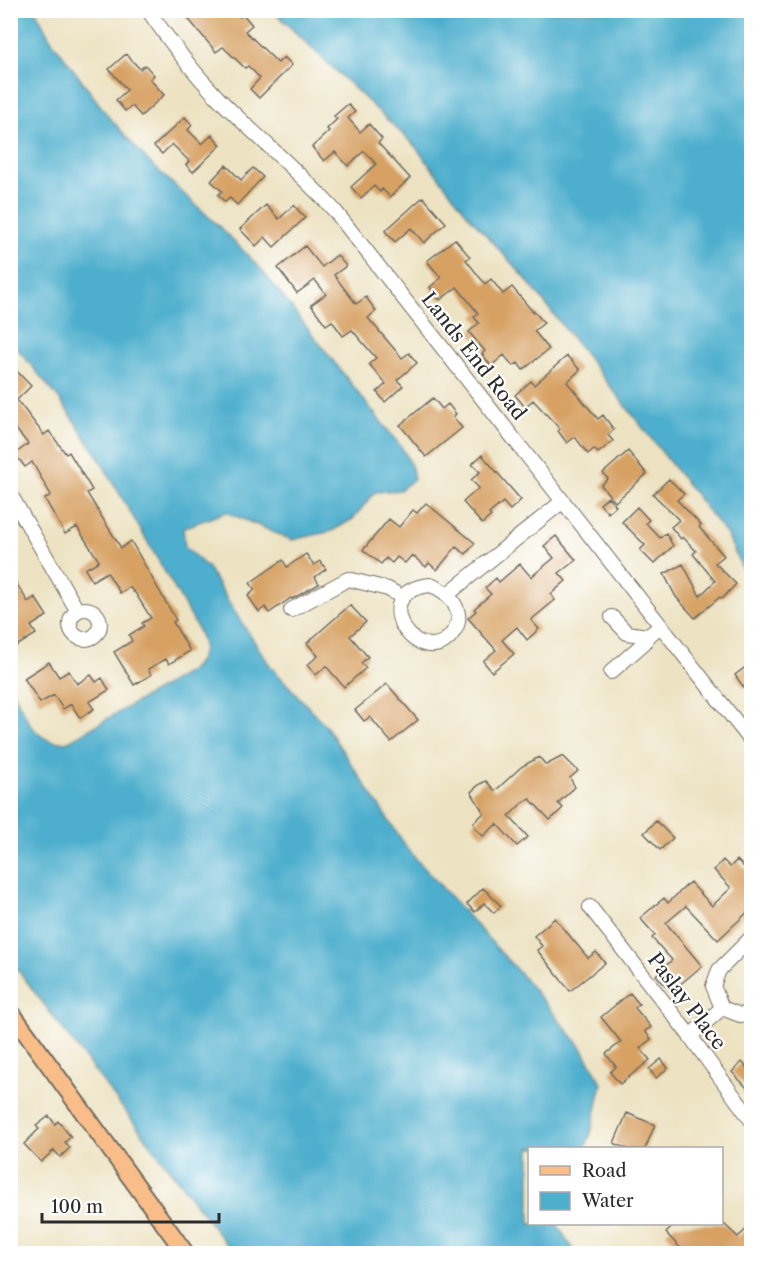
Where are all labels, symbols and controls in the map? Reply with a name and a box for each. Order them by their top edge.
street label: Lands End Road [417,287,531,425]
street label: Paslay Place [643,948,731,1054]
legend [528,1147,723,1225]
text: Road [582,1160,627,1182]
scale bar [42,1186,219,1224]
text: Water [581,1190,634,1212]
text: 100 m [51,1196,103,1218]

